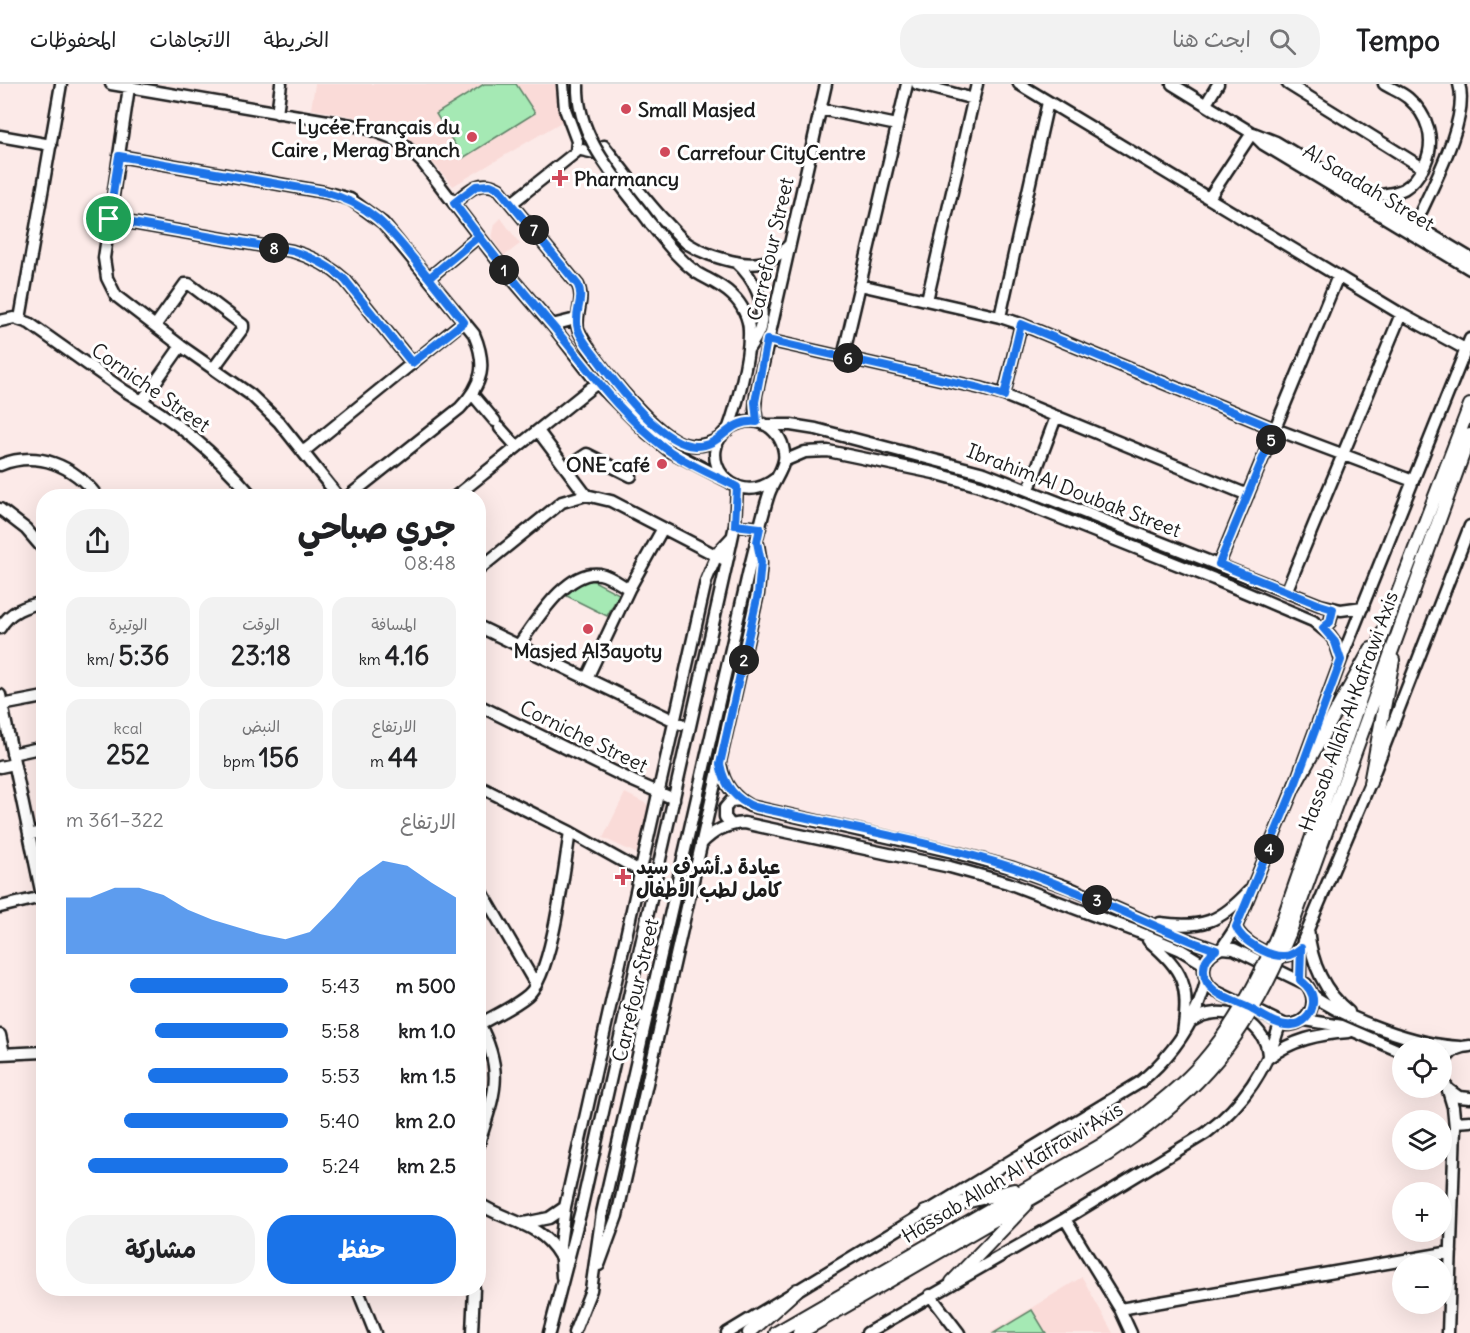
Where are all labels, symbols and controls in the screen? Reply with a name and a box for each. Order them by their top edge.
search box [900,14,1320,68]
text: Tempo [1356,23,1440,59]
text: ابحث هنا [1172,25,1251,53]
icon: search [1266,25,1299,58]
text: المحفوظات [30,26,116,53]
text: الاتجاهات [149,26,231,53]
text: الخريطة [264,26,329,53]
place label: Small Masjed [638,97,756,122]
marker: Small Masjed [619,102,633,116]
place label: Lycée Français du Caire , Merag Branch [271,114,460,162]
marker: Lycée Français du Caire , Merag Branch [465,130,479,144]
street label: Al Saadah Street [1299,138,1439,236]
place label: Carrefour CityCentre [677,140,866,165]
marker: Carrefour CityCentre [658,145,672,159]
place label: Pharmancy [574,166,679,191]
marker: Pharmancy [551,169,569,187]
street label: Carrefour Street [741,175,799,323]
pin [83,193,134,244]
icon: arrive [92,202,125,235]
pin: 7 [519,215,549,245]
text: 7 [530,220,538,240]
pin: 8 [259,233,289,263]
text: 8 [269,238,279,258]
pin: 1 [489,255,519,285]
text: 1 [501,260,507,280]
street label: Corniche Street [87,337,215,437]
pin: 6 [833,343,863,373]
text: 6 [843,348,853,368]
pin: 5 [1256,425,1286,455]
text: 5 [1266,430,1276,450]
street label: Ibrahim Al Doubak Street [963,438,1185,543]
place label: ONE café [566,452,650,477]
marker: ONE café [655,457,669,471]
text: جري صباحي [297,506,456,548]
button: share [66,509,129,572]
text: 08:48 [404,550,456,575]
street label: Hassab Allah Al Kafrawi Axis [1293,588,1403,834]
text: الوتيرة [109,614,147,634]
text: الوقت [242,614,280,634]
text: المسافة [371,614,417,634]
marker: Masjed Al3ayoty [581,622,595,636]
place label: Masjed Al3ayoty [514,638,662,663]
text: 5:36 [119,639,169,672]
text: 23:18 [231,639,291,672]
text: 4.16 [385,639,429,672]
pin: 2 [729,645,759,675]
text: /km [87,649,119,669]
text: km [359,649,385,669]
text: 2 [740,650,748,670]
street label: Corniche Street [516,694,652,778]
text: النبض [242,716,280,736]
text: الارتفاع [372,716,416,736]
text: kcal [114,718,142,738]
text: 252 [106,738,150,771]
text: 156 [259,741,299,774]
text: 44 [388,741,418,774]
text: bpm [223,751,259,771]
text: m [370,751,388,771]
text: 322–361 m [66,807,164,832]
text: الارتفاع [400,809,456,834]
pin: 4 [1254,834,1284,864]
text: 4 [1264,839,1274,859]
place label: عيادة د.أشرف سيد كامل لطب الأطفال [636,854,782,903]
marker: عيادة د.أشرف سيد كامل لطب الأطفال [614,868,632,886]
pin: 3 [1082,885,1112,915]
text: 3 [1092,890,1102,910]
street label: Carrefour Street [606,916,664,1064]
text: 5:43 [321,973,360,998]
text: 500 m [396,973,456,998]
text: 5:58 [321,1018,360,1043]
text: 1.0 km [398,1018,456,1043]
map controls [1392,1038,1452,1314]
button: locate [1392,1038,1452,1098]
text: 5:53 [321,1063,360,1088]
text: 1.5 km [400,1063,456,1088]
street label: Hassab Allah Al Kafrawi Axis [897,1096,1127,1248]
text: 5:40 [319,1108,360,1133]
text: 2.0 km [395,1108,456,1133]
button: layers [1392,1110,1452,1170]
text: 5:24 [322,1153,360,1178]
text: 2.5 km [397,1153,456,1178]
button: + [1392,1182,1452,1242]
button: مشاركة [66,1215,255,1284]
button: حفظ [267,1215,456,1284]
button: − [1392,1254,1452,1314]

